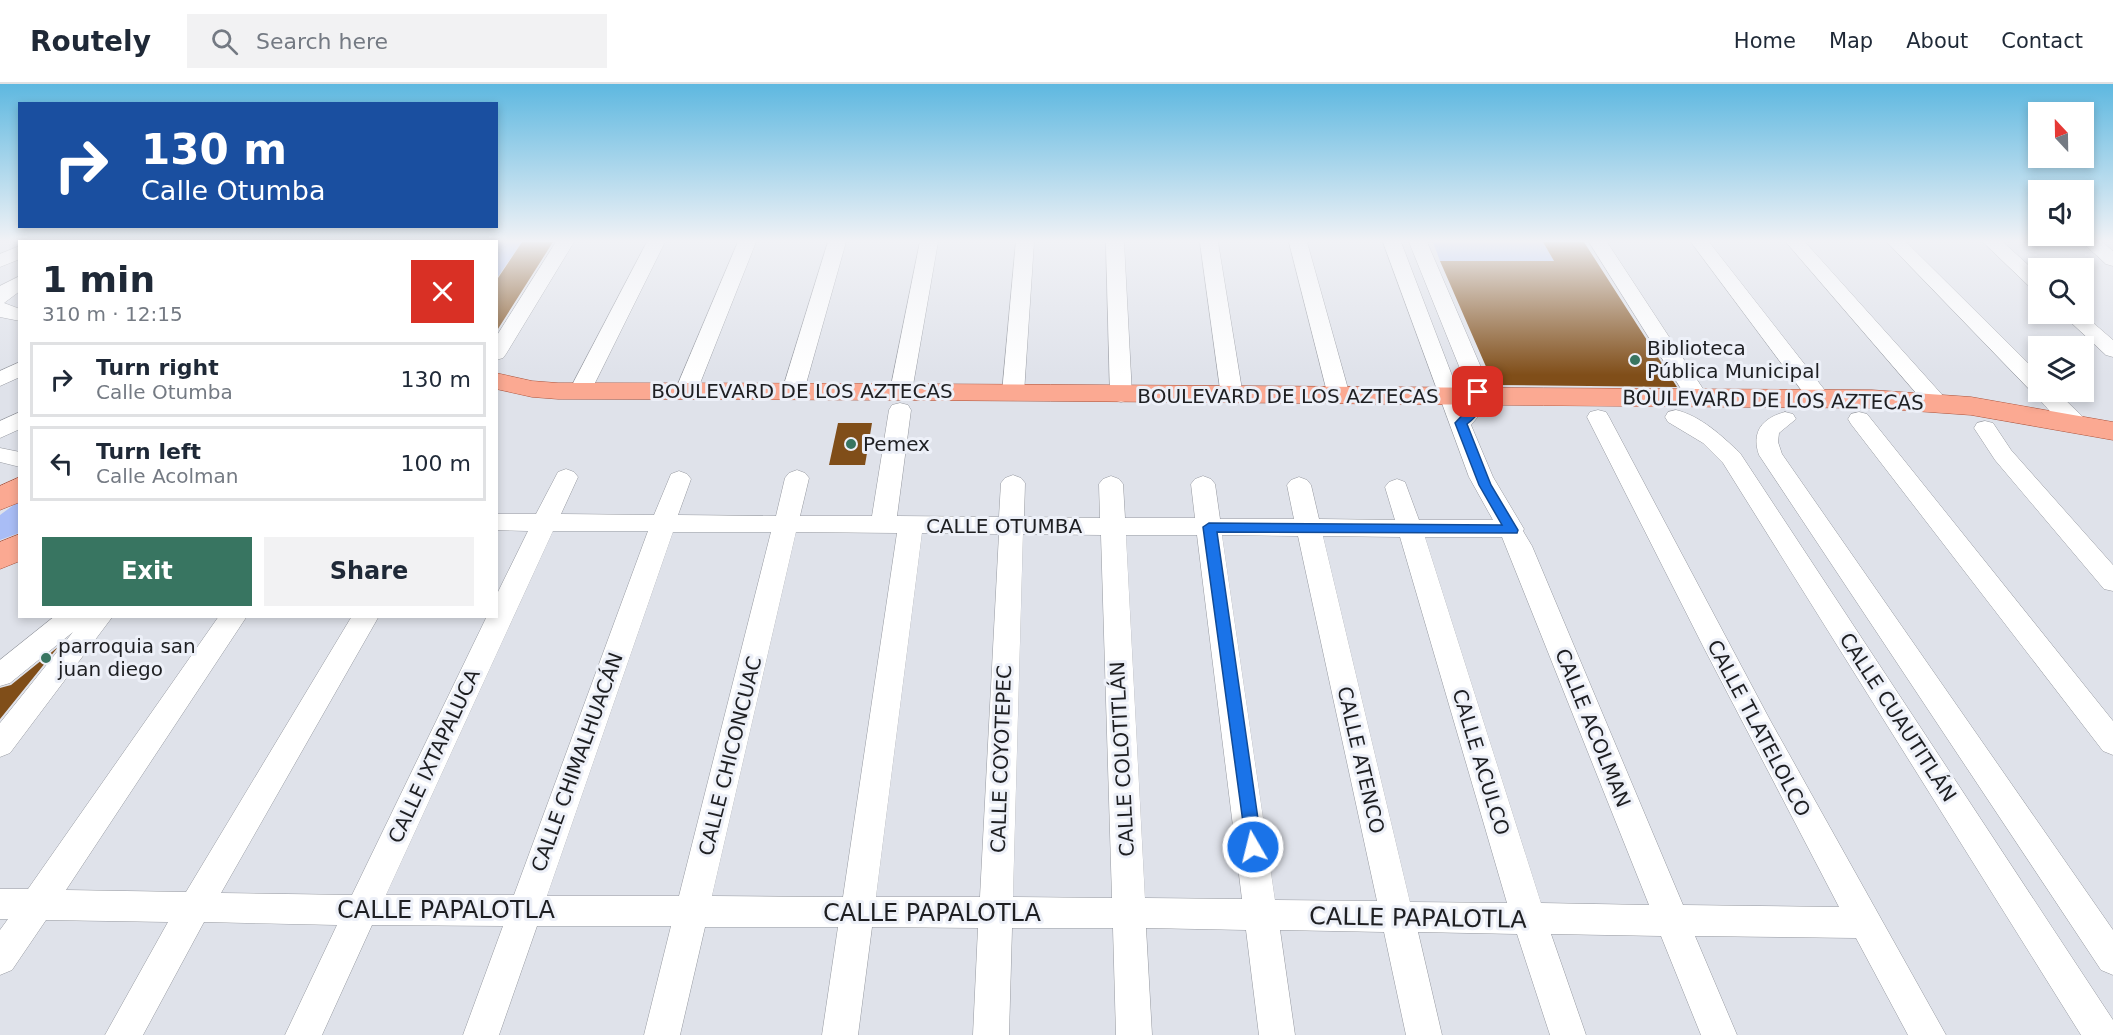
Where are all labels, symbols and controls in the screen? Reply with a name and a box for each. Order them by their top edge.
search box [187,14,607,68]
text: Routely [30,25,151,58]
icon: search [208,25,241,58]
text: Search here [256,29,388,54]
text: Home [1734,29,1796,53]
text: Map [1829,29,1873,53]
text: About [1906,29,1968,53]
text: Contact [2001,29,2083,53]
north arrow [2028,102,2094,168]
map controls [2028,102,2094,402]
text: 130 m [141,125,287,174]
icon: right [42,126,120,204]
text: Calle Otumba [141,175,326,206]
button: sound [2028,180,2094,246]
button: search [2028,258,2094,324]
text: 1 min [42,259,155,300]
button: close [411,260,474,323]
text: 310 m · 12:15 [42,302,183,326]
place label: Biblioteca Pública Municipal [1647,336,1820,383]
button: layers [2028,336,2094,402]
marker: Biblioteca Pública Municipal [1628,353,1642,367]
text: Turn right [96,355,219,380]
icon: right [45,363,78,396]
pin [1452,366,1503,417]
text: 130 m [401,367,471,392]
icon: arrive [1461,375,1494,408]
street label: BOULEVARD DE LOS AZTECAS [651,379,953,403]
text: Calle Otumba [96,380,233,404]
street label: BOULEVARD DE LOS AZTECAS [1137,384,1439,408]
street label: BOULEVARD DE LOS AZTECAS [1622,385,1924,415]
place label: Pemex [863,432,930,456]
marker: Pemex [844,437,858,451]
text: Turn left [96,439,201,464]
icon: left [45,447,78,480]
text: 100 m [401,451,471,476]
text: Calle Acolman [96,464,239,488]
street label: CALLE OTUMBA [926,514,1082,538]
button: Exit [42,537,252,606]
button: Share [264,537,474,606]
street label: CALLE CUAUTITLÁN [1834,628,1962,806]
place label: parroquia san juan diego [57,634,196,681]
street label: CALLE TLATELOLCO [1702,636,1816,820]
street label: CALLE ACOLMAN [1550,645,1636,811]
street label: CALLE CHIMALHUACÁN [526,649,628,875]
marker: parroquia san juan diego [39,651,53,665]
street label: CALLE CHICONCUAC [694,654,766,858]
street label: CALLE COLOTITLÁN [1105,661,1139,857]
street label: CALLE IXTAPALUCA [383,665,485,847]
street label: CALLE COYOTEPEC [986,665,1016,853]
street label: CALLE ATENCO [1332,684,1390,836]
street label: CALLE ACULCO [1447,686,1515,838]
position arrow [1221,815,1285,879]
street label: CALLE PAPALOTLA [337,896,555,924]
street label: CALLE PAPALOTLA [823,899,1041,927]
street label: CALLE PAPALOTLA [1309,902,1528,934]

